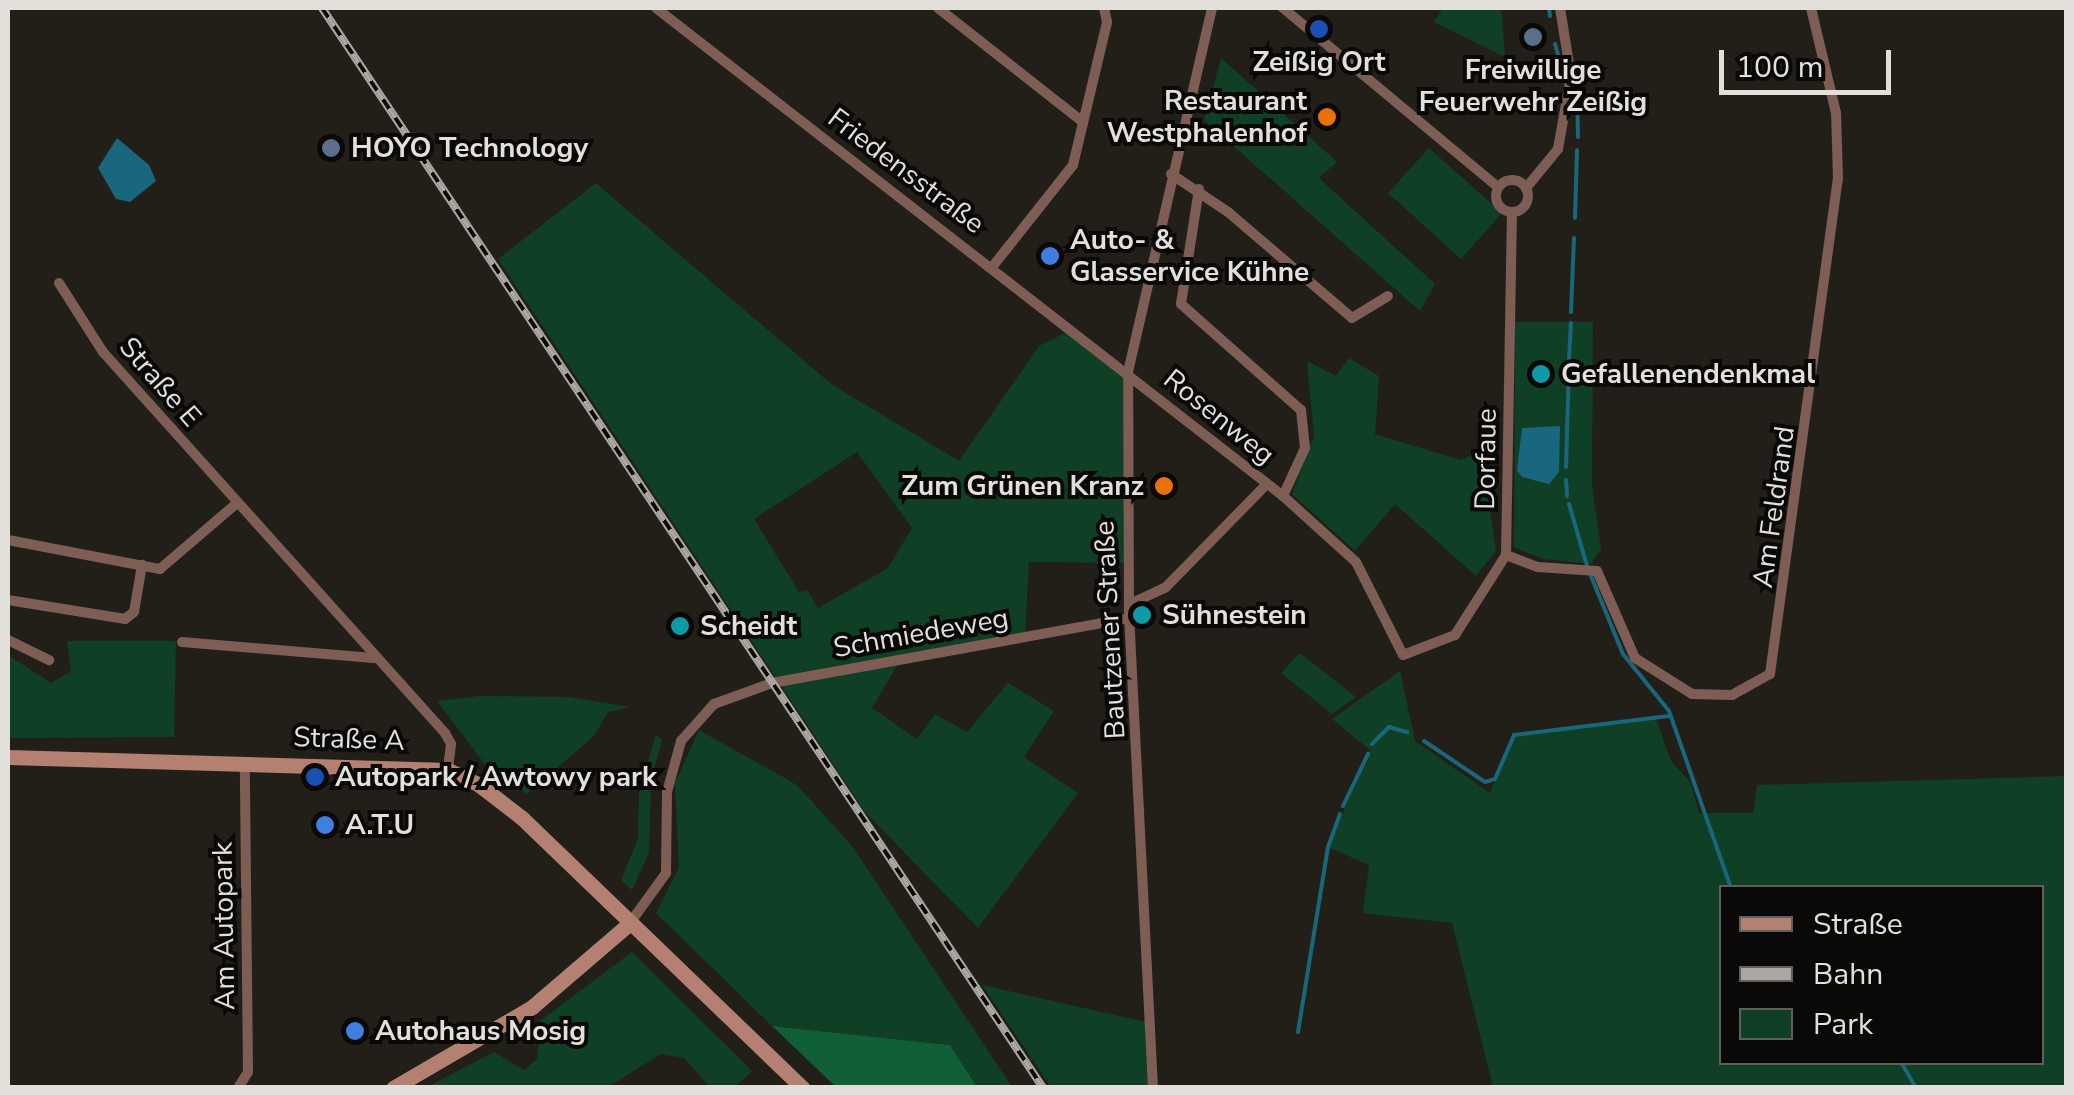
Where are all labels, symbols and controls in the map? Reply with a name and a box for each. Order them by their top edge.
marker: Zeißig Ort [1308,18,1330,40]
marker: Freiwillige Feuerwehr Zeißig [1522,26,1544,48]
scale bar [1724,30,1896,92]
place label: Zeißig Ort [1252,45,1386,79]
text: 100 m [1736,47,1823,88]
place label: Freiwillige Feuerwehr Zeißig [1419,53,1647,119]
place label: Restaurant Westphalenhof [1107,84,1307,150]
street label: Friedensstraße [821,101,991,241]
marker: Restaurant Westphalenhof [1316,106,1338,128]
place label: HOYO Technology [351,131,588,165]
marker: HOYO Technology [320,137,342,159]
place label: Auto- & Glasservice Kühne [1070,223,1309,289]
marker: Auto- & Glasservice Kühne [1039,245,1061,267]
street label: Straße E [112,330,208,434]
place label: Gefallenendenkmal [1561,357,1815,391]
street label: Rosenweg [1157,362,1281,472]
marker: Gefallenendenkmal [1530,363,1552,385]
street label: Dorfaue [1468,408,1504,510]
street label: Am Feldrand [1746,424,1802,590]
place label: Zum Grünen Kranz [901,469,1144,503]
marker: Zum Grünen Kranz [1153,475,1175,497]
street label: Bautzener Straße [1088,520,1132,740]
place label: Sühnestein [1162,598,1307,632]
street label: Schmiedeweg [831,601,1011,665]
marker: Sühnestein [1131,604,1153,626]
place label: Scheidt [700,609,797,643]
marker: Scheidt [669,615,691,637]
street label: Straße A [293,720,405,758]
place label: Autopark / Awtowy park [335,760,657,794]
marker: Autopark / Awtowy park [304,766,326,788]
place label: A.T.U [345,808,414,842]
marker: A.T.U [314,814,336,836]
street label: Am Autopark [206,842,242,1010]
legend [1719,885,2044,1065]
text: Straße [1813,904,1903,945]
text: Bahn [1813,954,1883,995]
text: Park [1813,1004,1873,1045]
place label: Autohaus Mosig [375,1014,586,1048]
marker: Autohaus Mosig [344,1020,366,1042]

